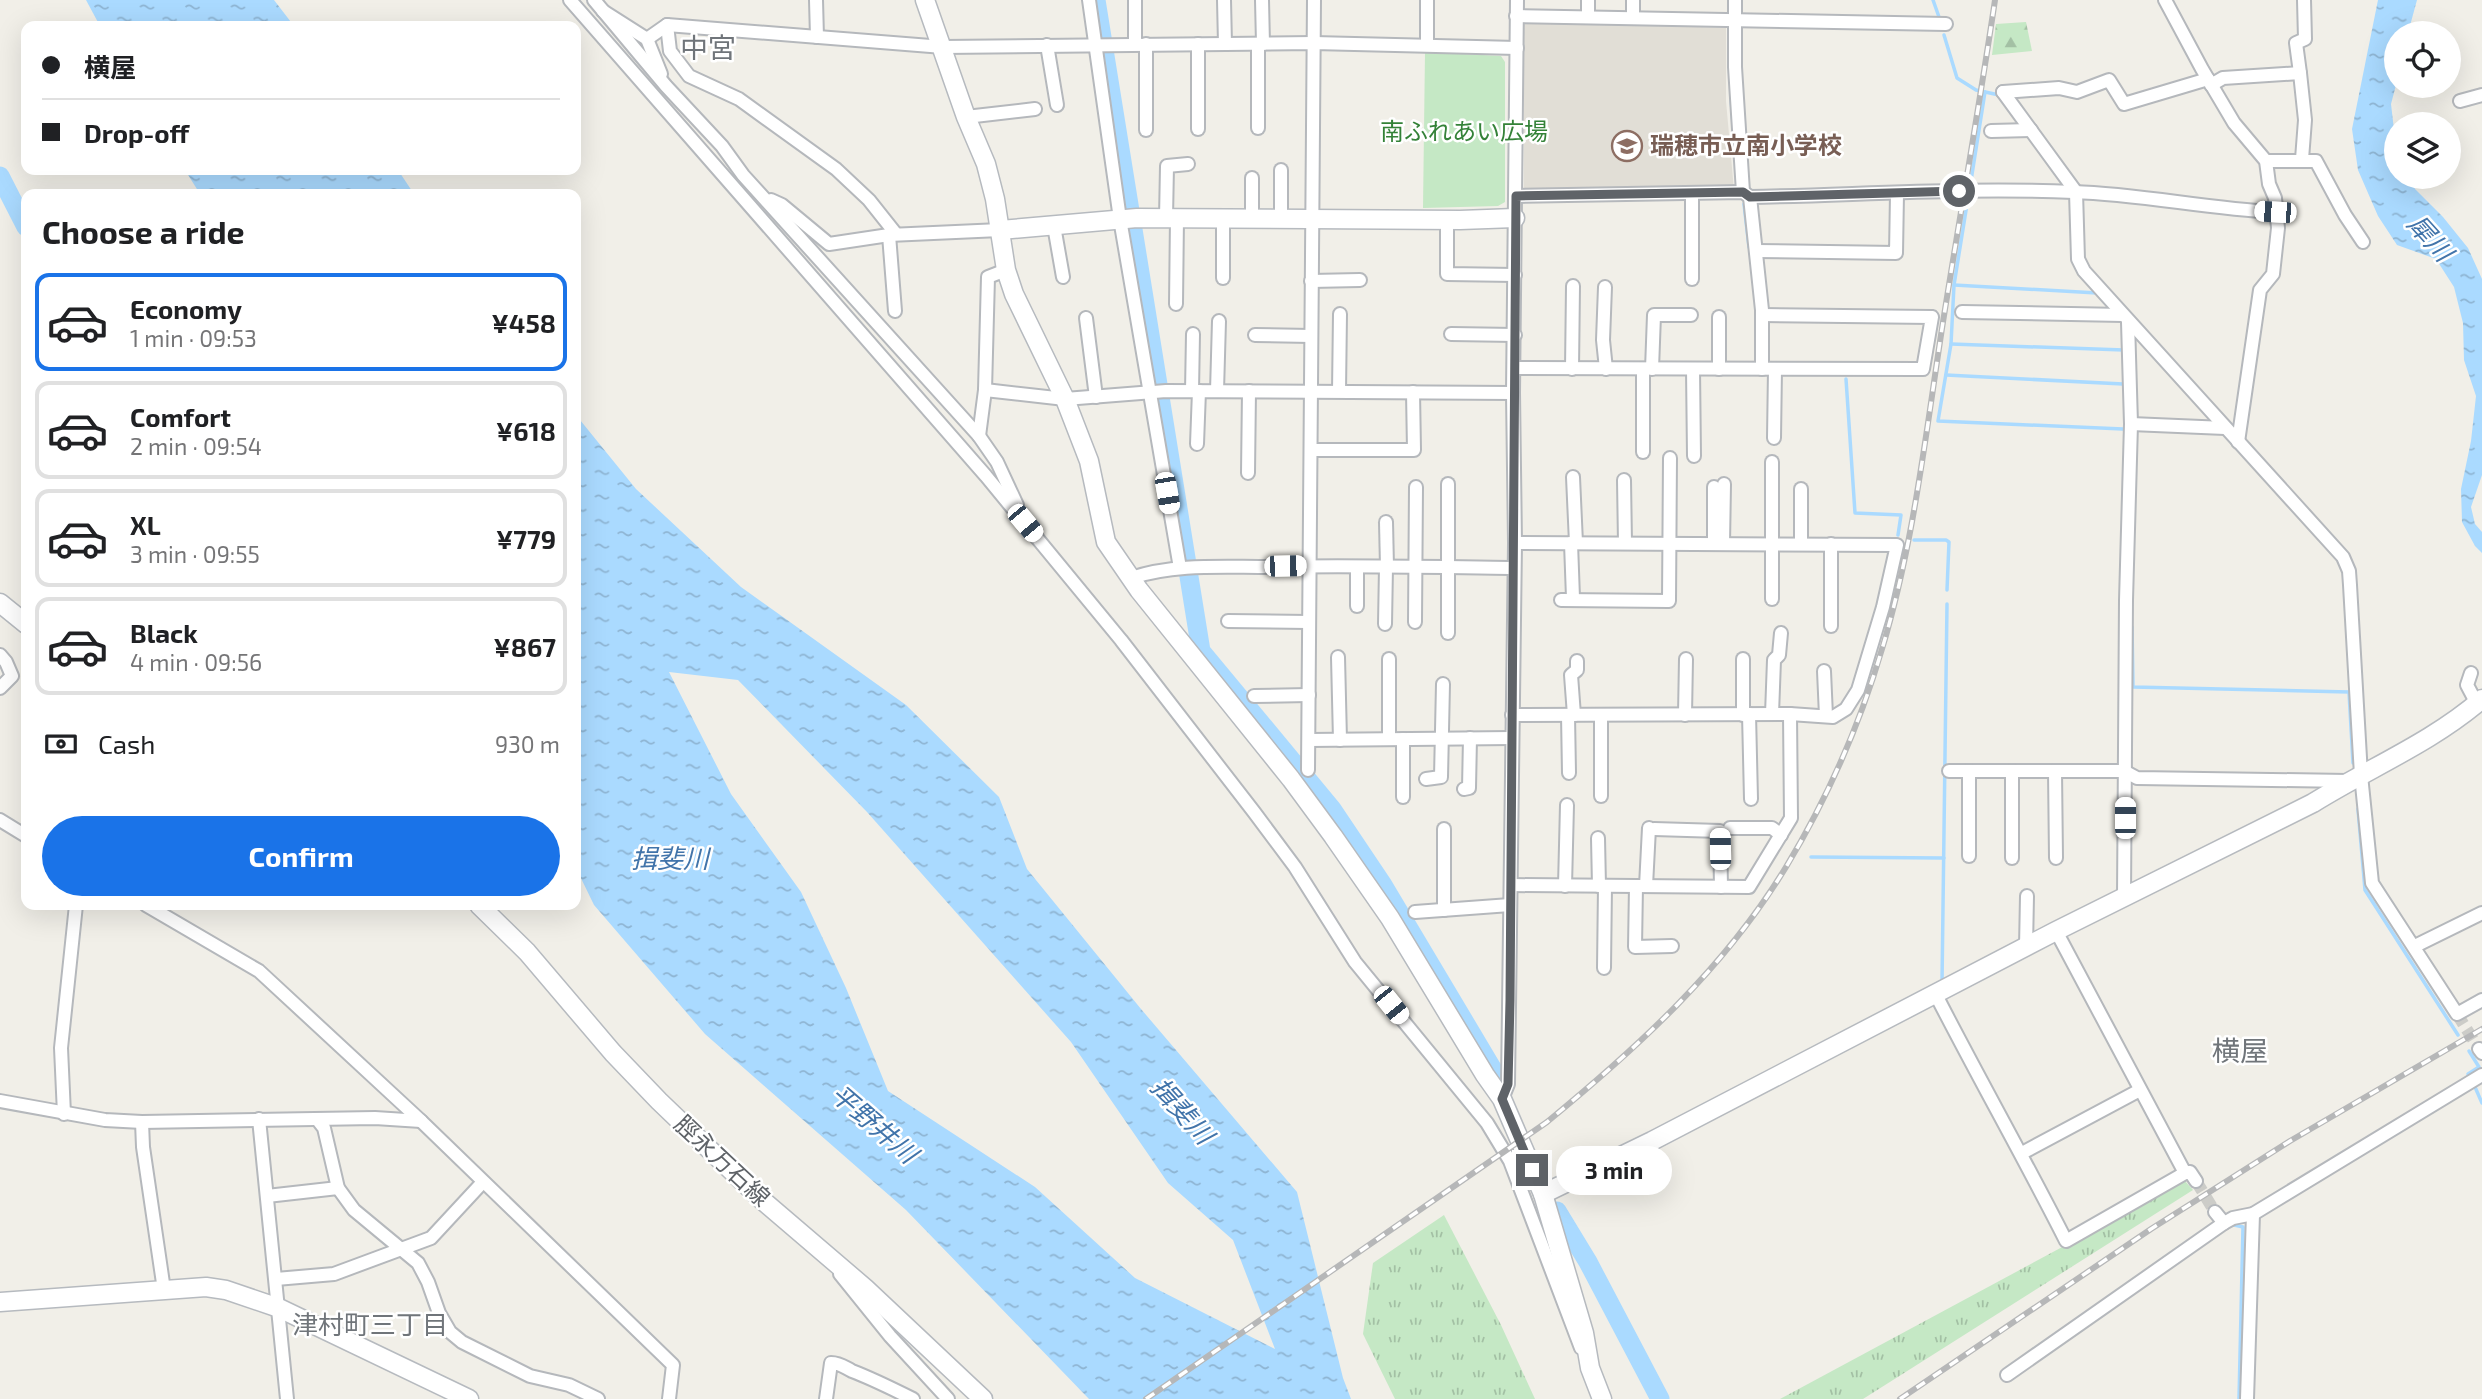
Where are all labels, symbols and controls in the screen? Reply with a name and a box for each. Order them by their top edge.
map controls [2384,21,2461,189]
button: locate [2384,21,2461,98]
district label: 中宮 [680,30,736,64]
text: 横屋 [84,51,136,82]
button: layers [2384,112,2461,189]
park label: 南ふれあい広場 [1380,116,1548,145]
text: Drop-off [84,117,189,148]
school or university icon: 瑞穂市立南小学校 [1610,129,1644,163]
place label: 瑞穂市立南小学校 [1650,130,1842,159]
route start [1943,175,1975,207]
car [2254,200,2297,224]
water label: 犀川 [2402,207,2462,269]
text: Choose a ride [42,212,245,250]
icon: car [46,291,109,354]
text: Economy [130,293,242,324]
text: ¥458 [492,307,556,338]
text: 1 min · 09:53 [130,324,257,352]
icon: car [46,399,109,462]
text: Comfort [130,401,231,432]
text: ¥618 [496,415,556,446]
text: 2 min · 09:54 [130,432,262,460]
car [1154,470,1181,516]
car [1004,500,1047,546]
icon: car [46,507,109,570]
text: XL [130,509,161,540]
text: ¥779 [496,523,556,554]
text: 3 min · 09:55 [130,540,260,568]
car [1264,555,1307,577]
icon: car [46,615,109,678]
text: Black [130,617,198,648]
text: ¥867 [493,631,556,662]
text: 4 min · 09:56 [130,648,262,676]
icon: cash [42,725,80,763]
text: Cash [98,728,155,759]
text: 930 m [495,730,560,758]
car [2115,797,2136,839]
button: Confirm [42,816,560,896]
car [1710,828,1731,870]
water label: 揖斐川 [631,842,712,873]
car [1370,982,1413,1028]
district label: 横屋 [2212,1033,2268,1067]
water label: 揖斐川 [1145,1071,1223,1152]
water label: 平野井川 [826,1077,927,1171]
street label: 脛永万石線 [669,1108,777,1211]
callout: 3 min [1556,1146,1672,1194]
route end [1516,1154,1548,1186]
text: 3 min [1585,1156,1643,1184]
district label: 津村町三丁目 [292,1308,448,1339]

